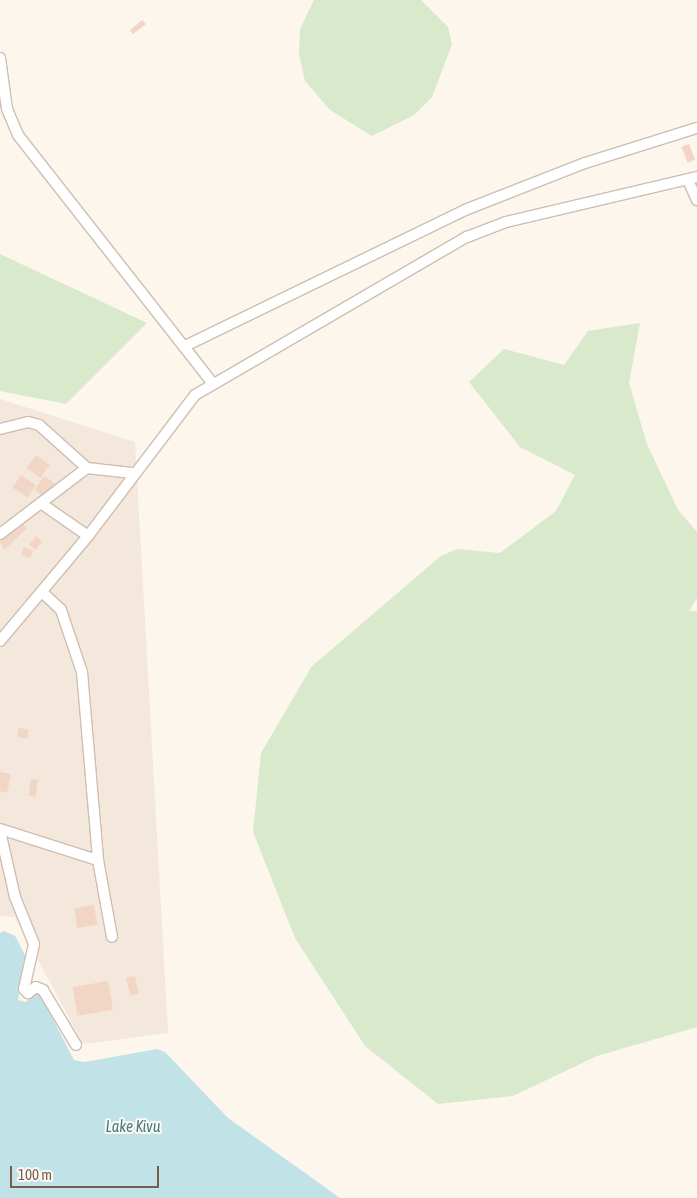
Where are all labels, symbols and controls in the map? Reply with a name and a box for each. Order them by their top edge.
water label: Lake Kivu [106,1116,160,1136]
scale bar [12,1156,161,1188]
text: 100 m [18,1166,52,1183]

